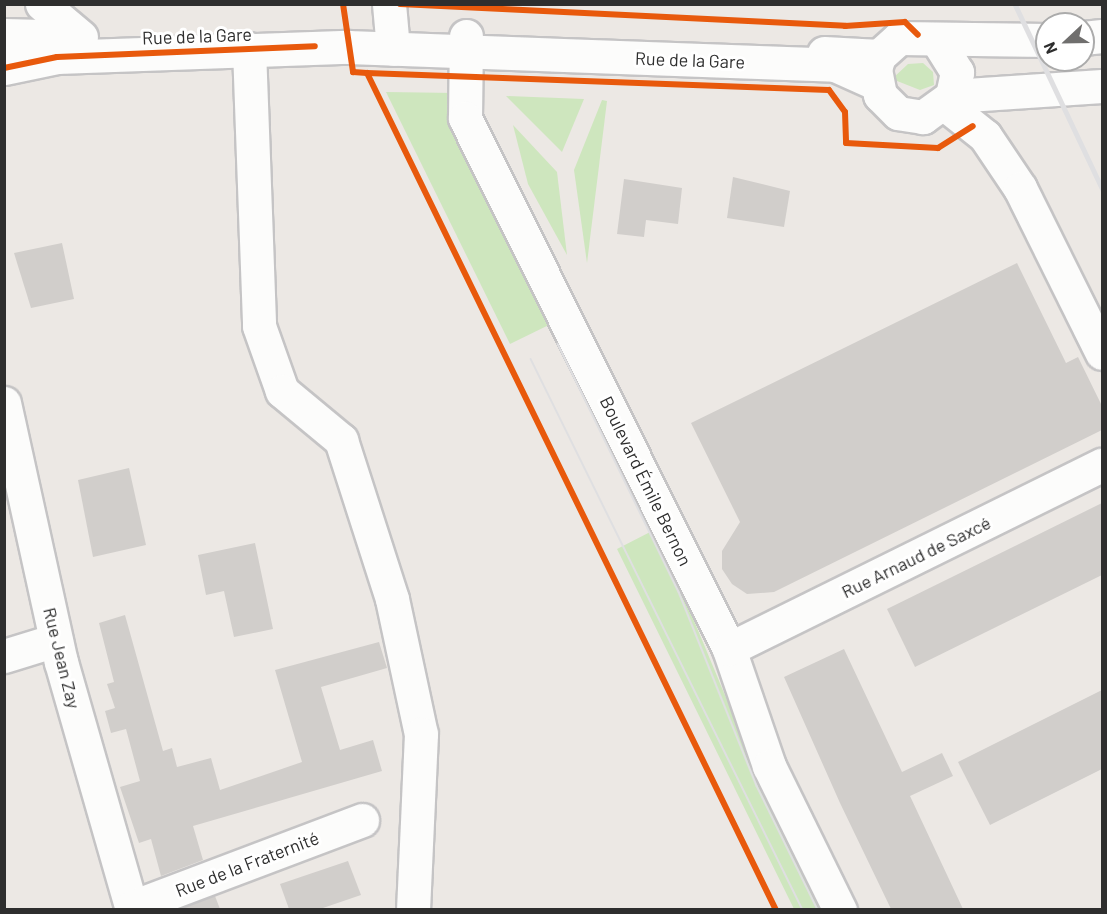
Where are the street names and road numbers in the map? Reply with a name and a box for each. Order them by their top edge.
street label: Rue de la Gare [142,23,252,49]
street label: Rue de la Gare [635,47,745,73]
street label: Boulevard Émile Bernon [596,393,696,569]
street label: Rue Arnaud de Saxcé [838,512,994,602]
street label: Rue Jean Zay [39,605,85,711]
street label: Rue de la Fraternité [172,827,322,901]

